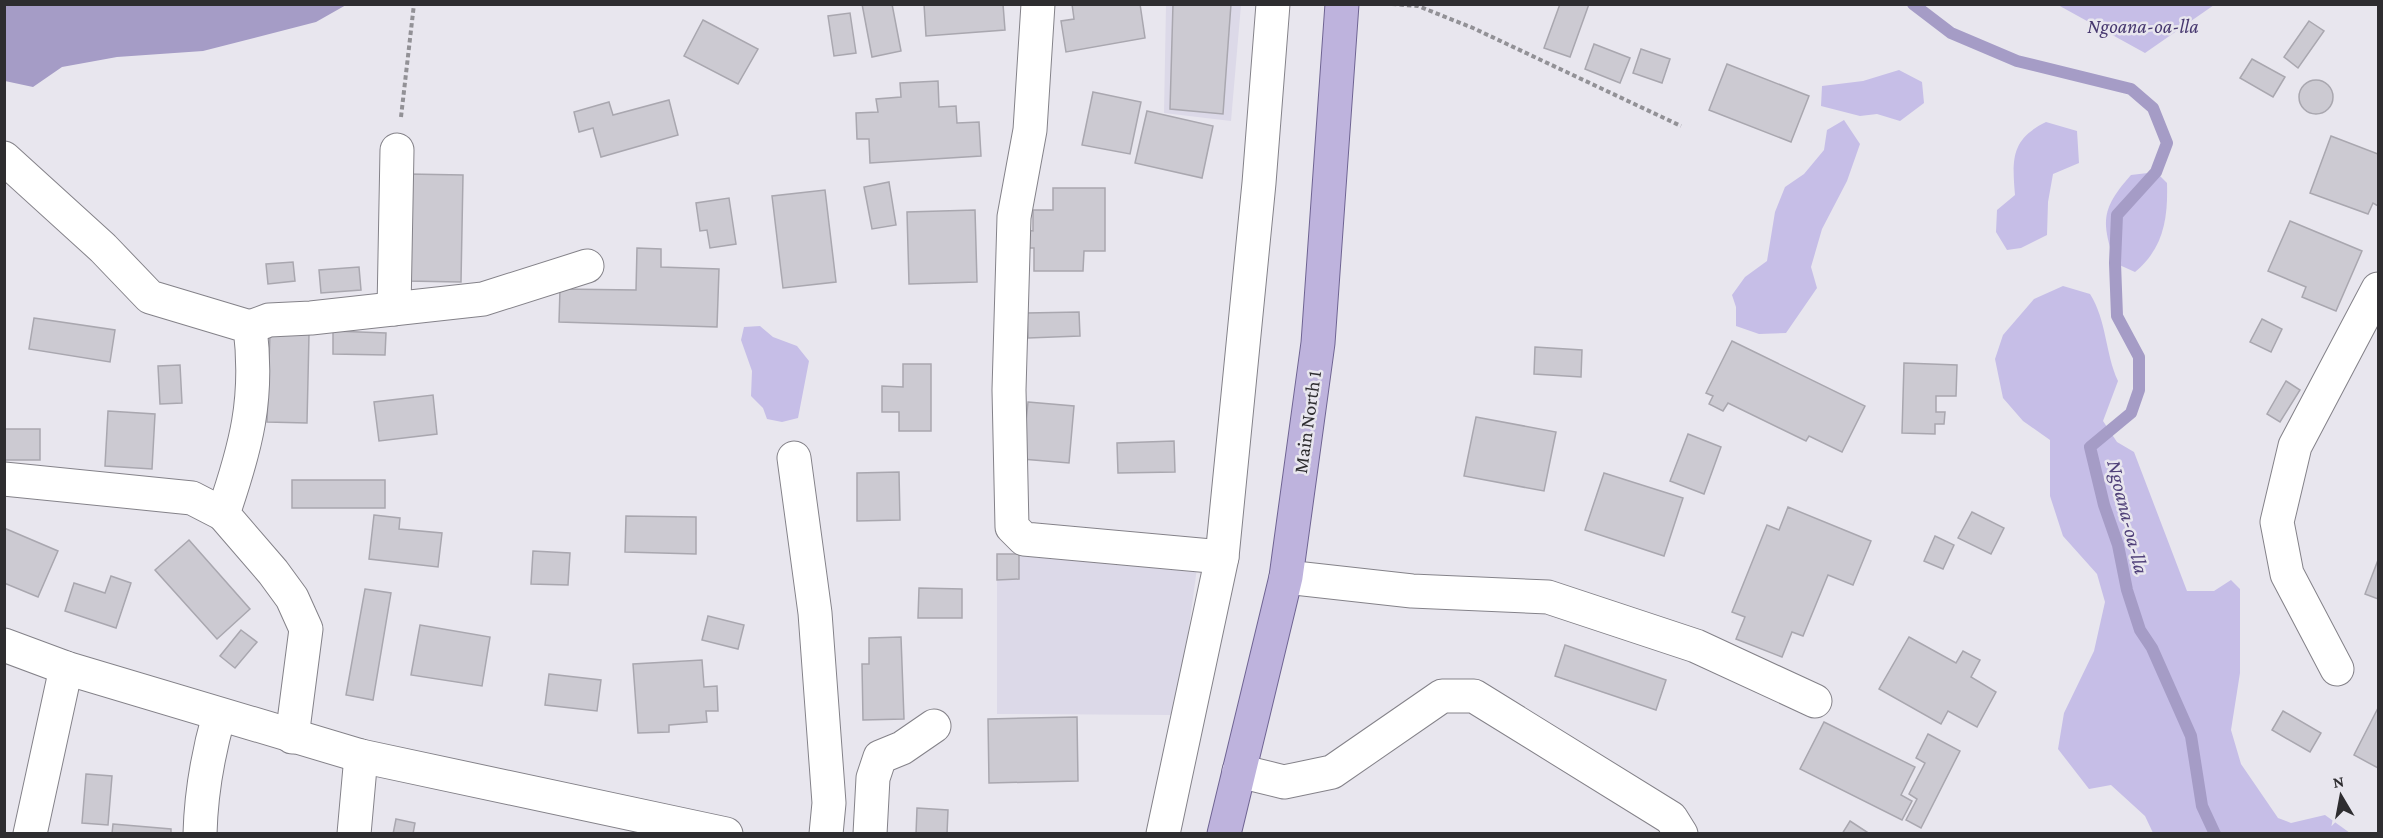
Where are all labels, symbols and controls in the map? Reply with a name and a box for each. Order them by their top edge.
park label: Ngoana-oa-lla [2087,15,2199,38]
street label: Main North 1 [1289,369,1325,475]
water label: Ngoana-oa-lla [2102,457,2154,577]
north arrow [2311,766,2371,826]
text: N [2332,772,2345,791]

